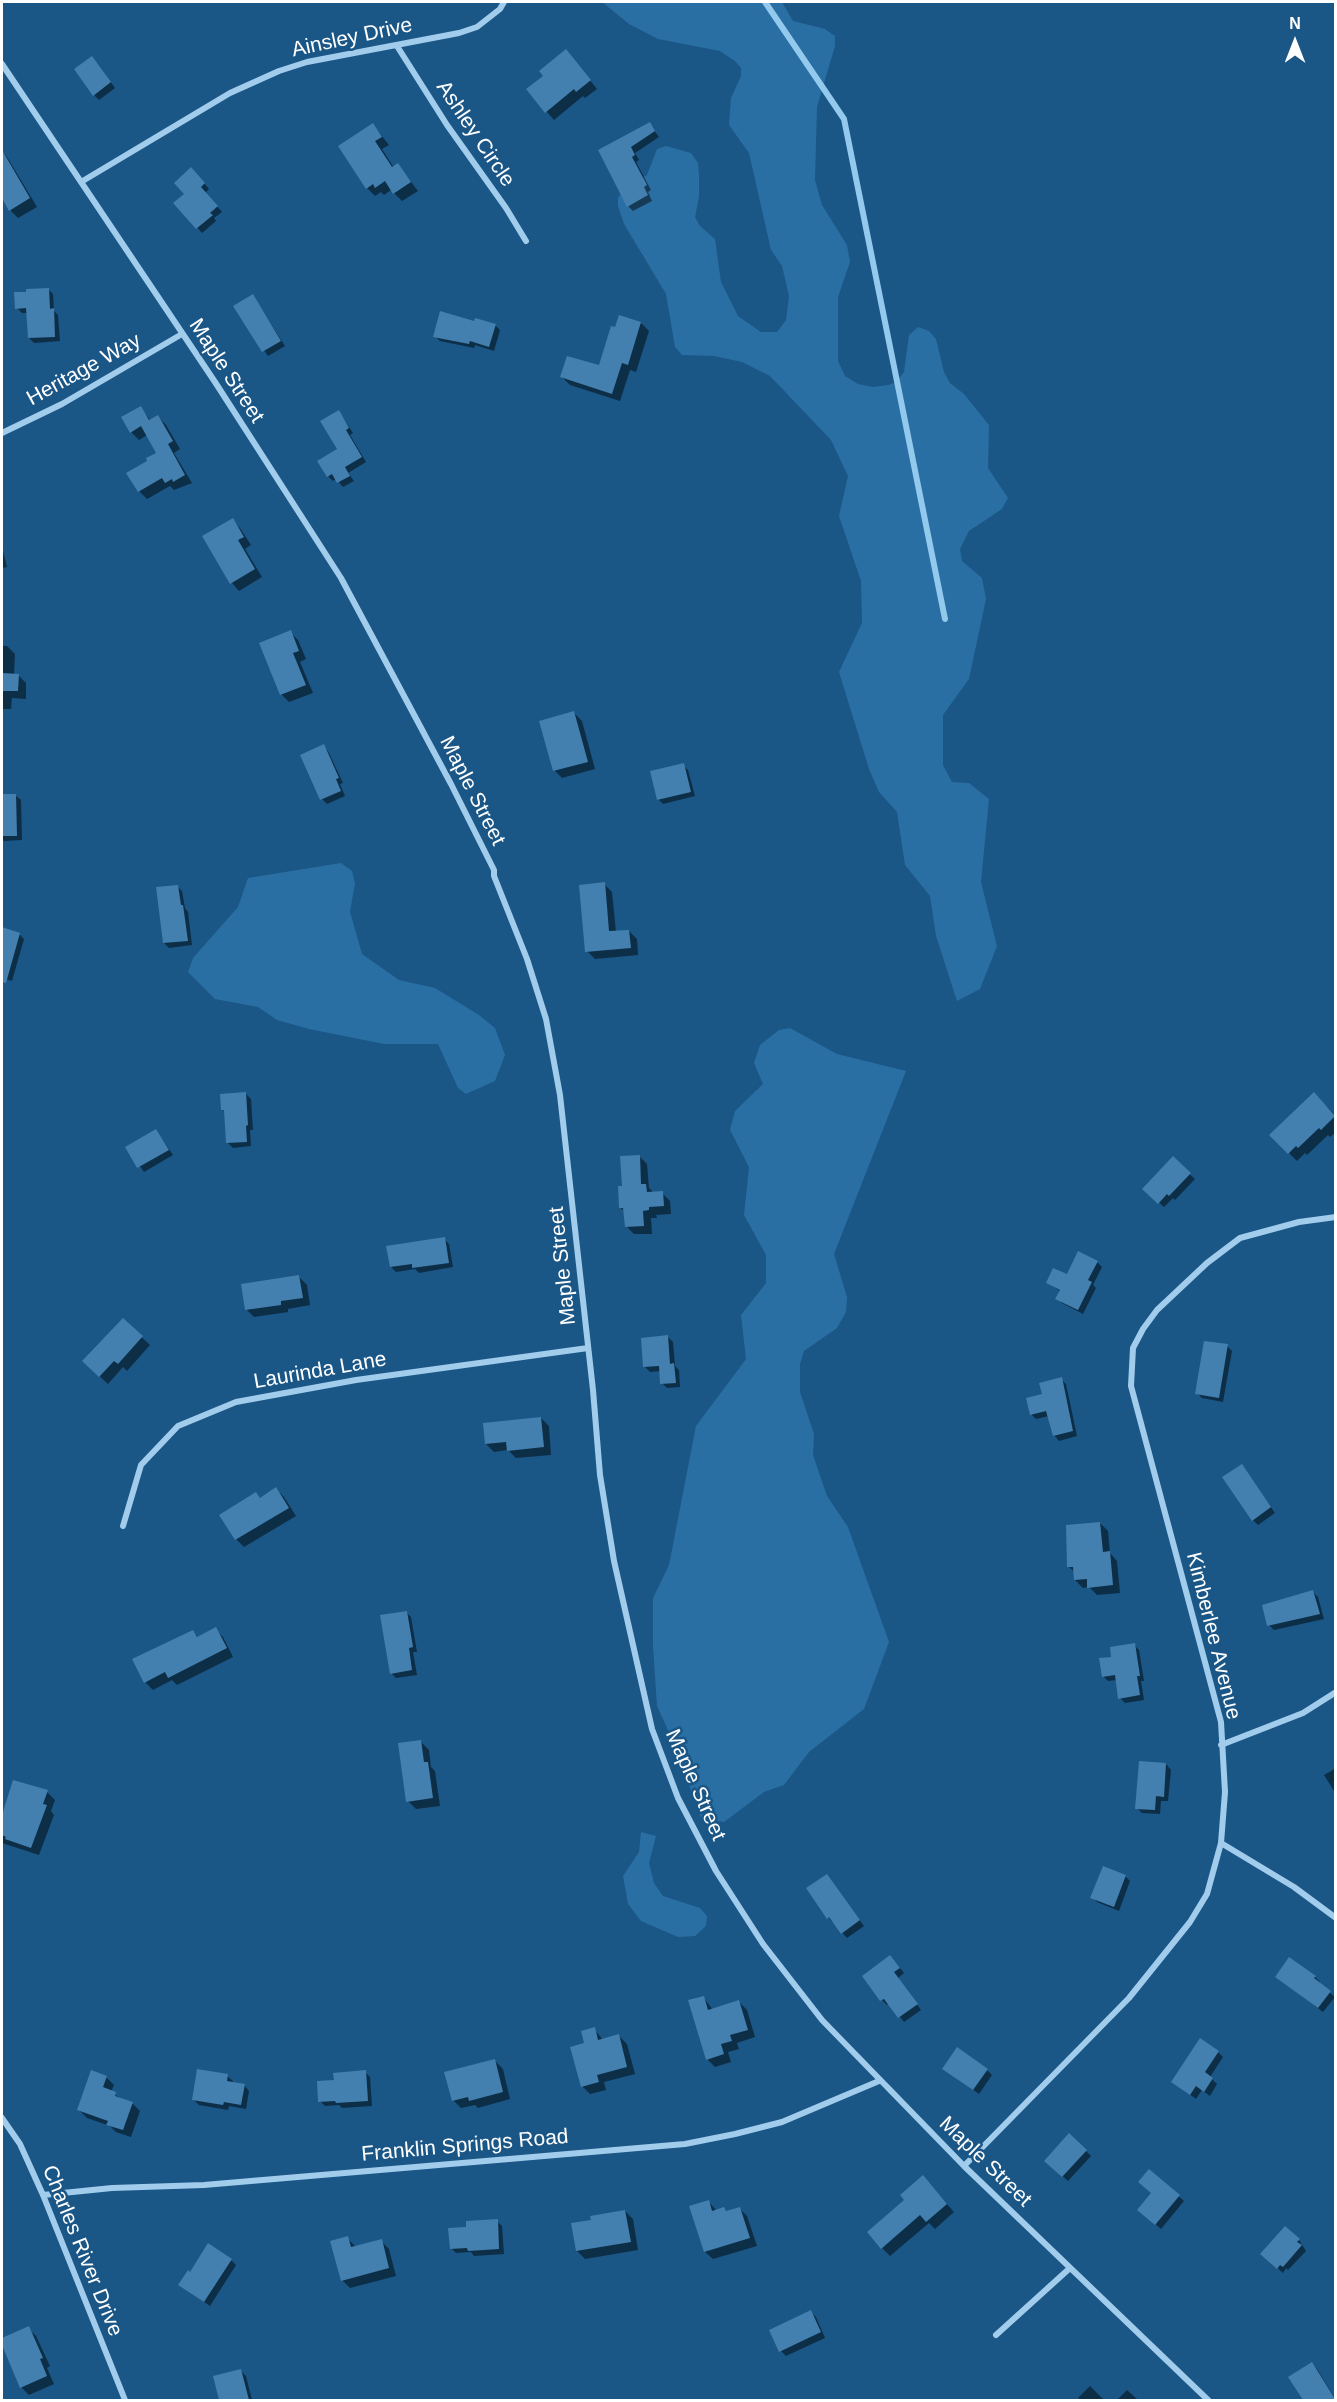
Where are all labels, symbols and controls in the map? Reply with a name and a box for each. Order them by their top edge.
north arrow [1265,12,1325,72]
street label: Ainsley Drive [289,13,415,63]
text: N [1289,15,1301,32]
street label: Ashley Circle [430,76,520,192]
street label: Maple Street [183,314,269,428]
street label: Heritage Way [23,328,145,412]
street label: Maple Street [434,732,510,850]
street label: Maple Street [544,1205,582,1327]
street label: Laurinda Lane [252,1347,388,1395]
street label: Kimberlee Avenue [1180,1550,1246,1722]
street label: Maple Street [659,1725,731,1845]
street label: Maple Street [933,2112,1037,2212]
street label: Franklin Springs Road [360,2124,570,2168]
street label: Charles River Drive [36,2162,128,2340]

